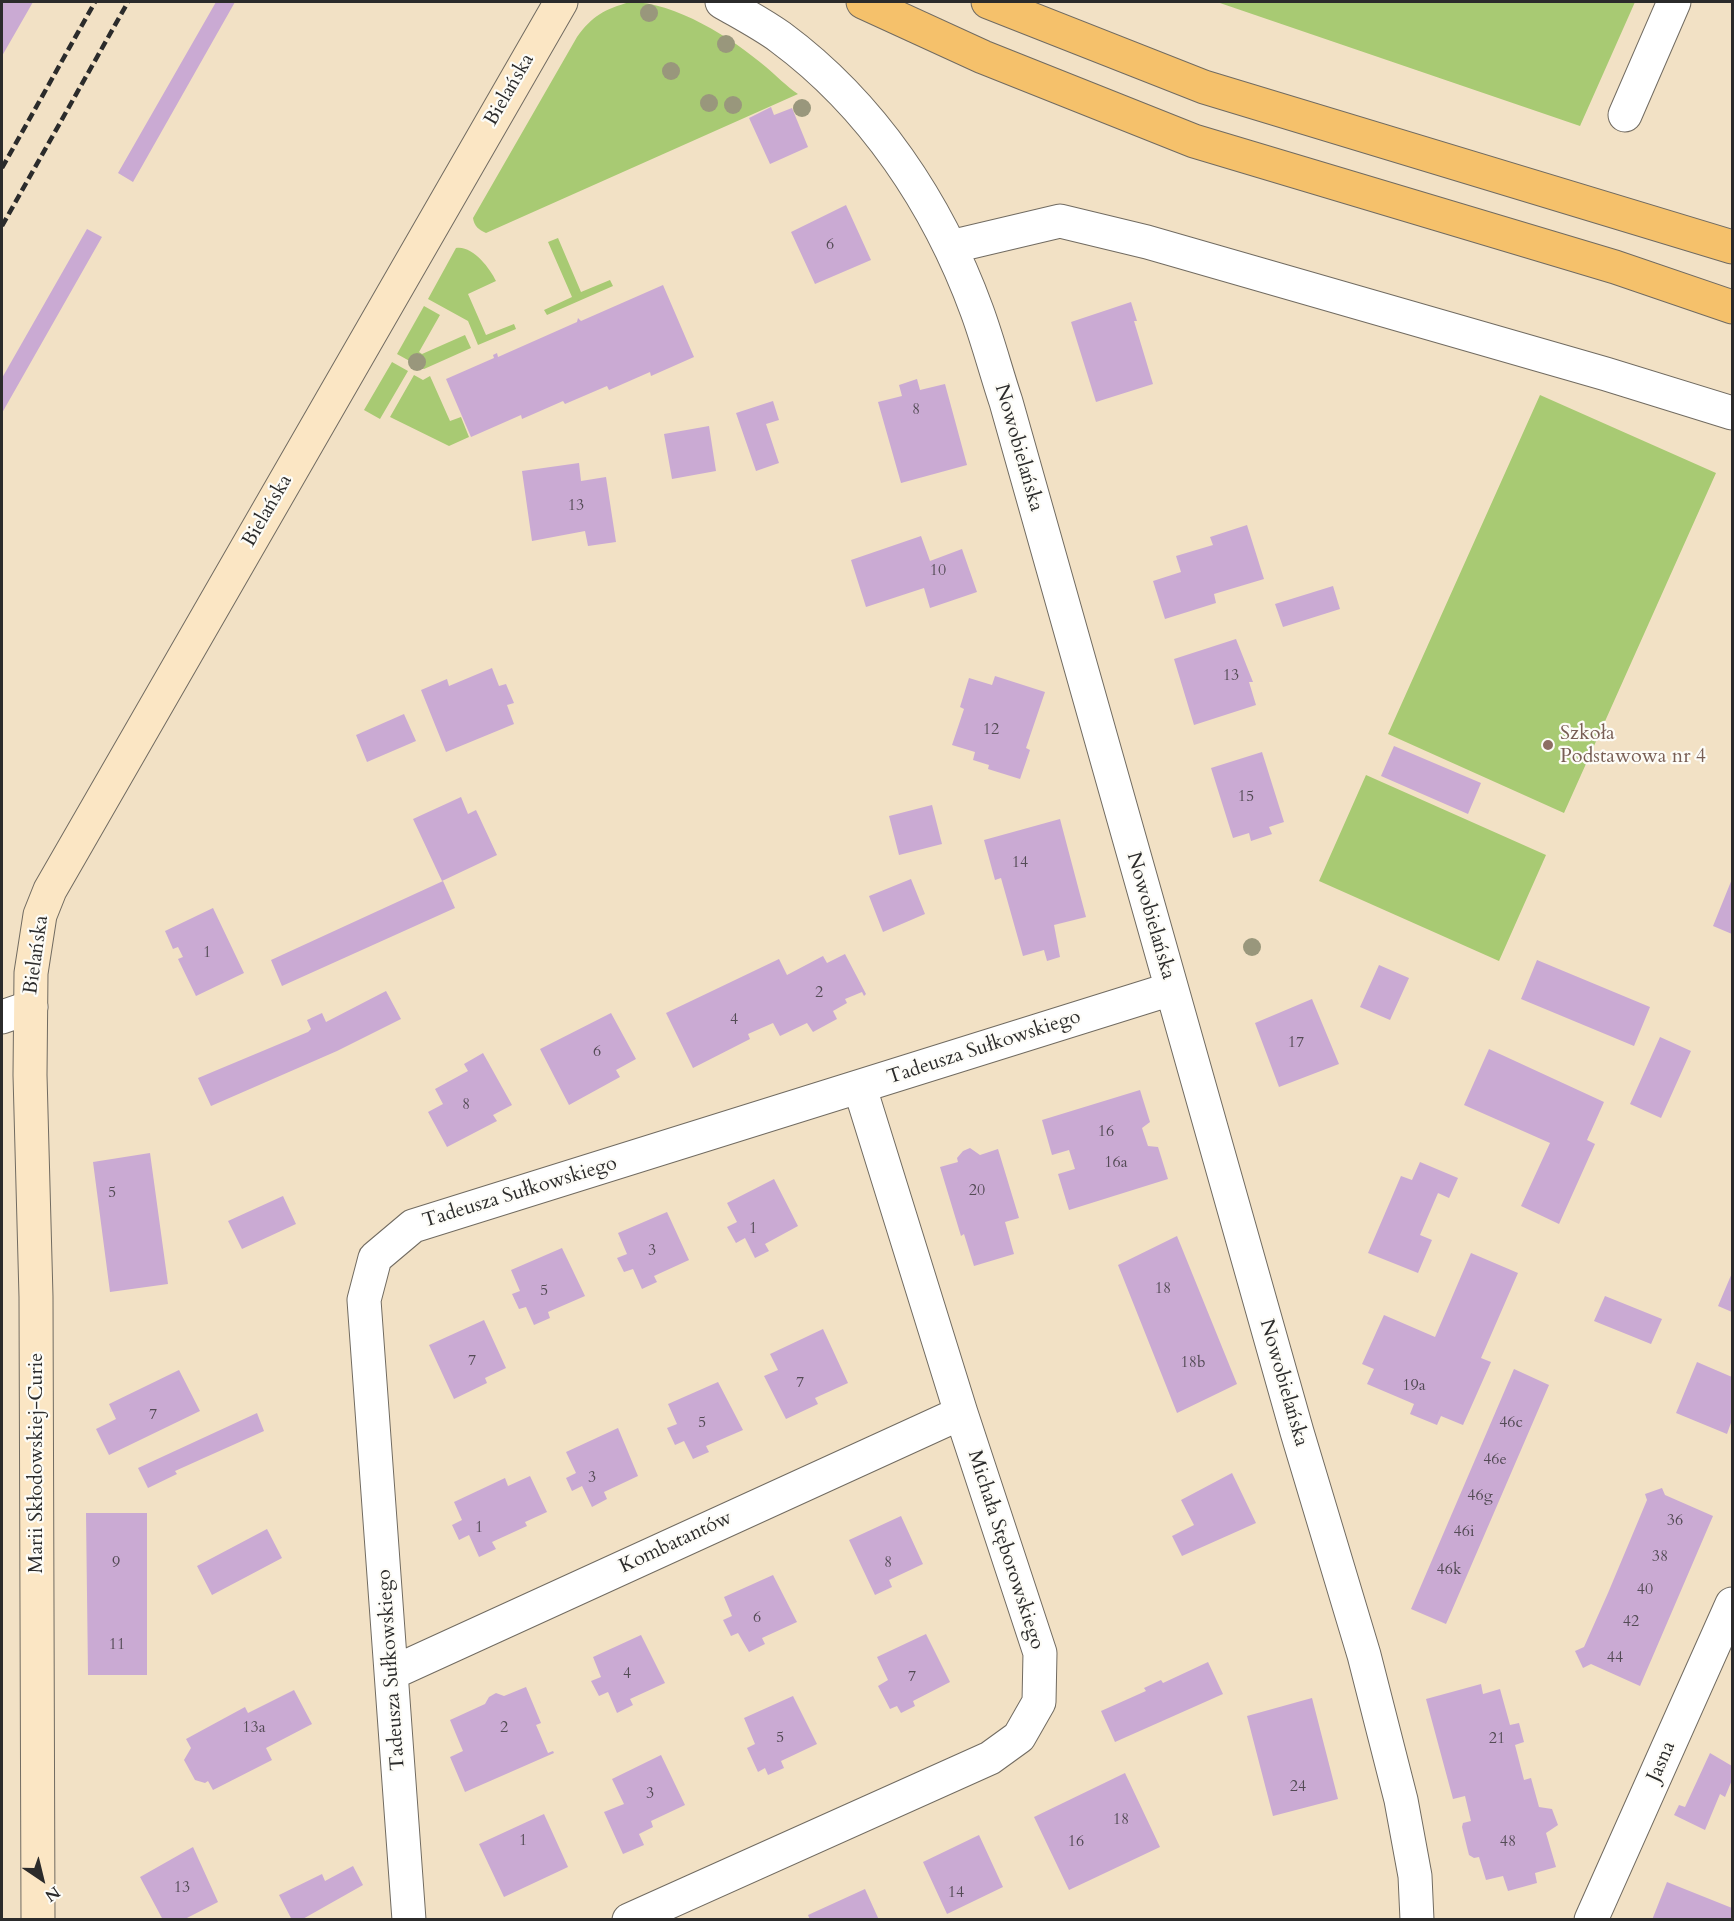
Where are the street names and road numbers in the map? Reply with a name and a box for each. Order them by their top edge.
street label: Bielańska [480,50,540,130]
street label: Nowobielańska [988,382,1048,514]
street label: Bielańska [238,471,298,551]
street label: Nowobielańska [1120,850,1180,982]
street label: Bielańska [20,914,54,996]
street label: Tadeusza Sułkowskiego [884,1005,1084,1091]
street label: Tadeusza Sułkowskiego [420,1152,620,1234]
street label: Nowobielańska [1253,1317,1313,1449]
street label: Marii Skłodowskiej-Curie [25,1353,49,1573]
street label: Michała Stęborowskiego [961,1447,1049,1653]
street label: Kombatantów [616,1506,736,1580]
street label: Tadeusza Sułkowskiego [373,1568,411,1772]
street label: Jasna [1642,1738,1682,1786]

